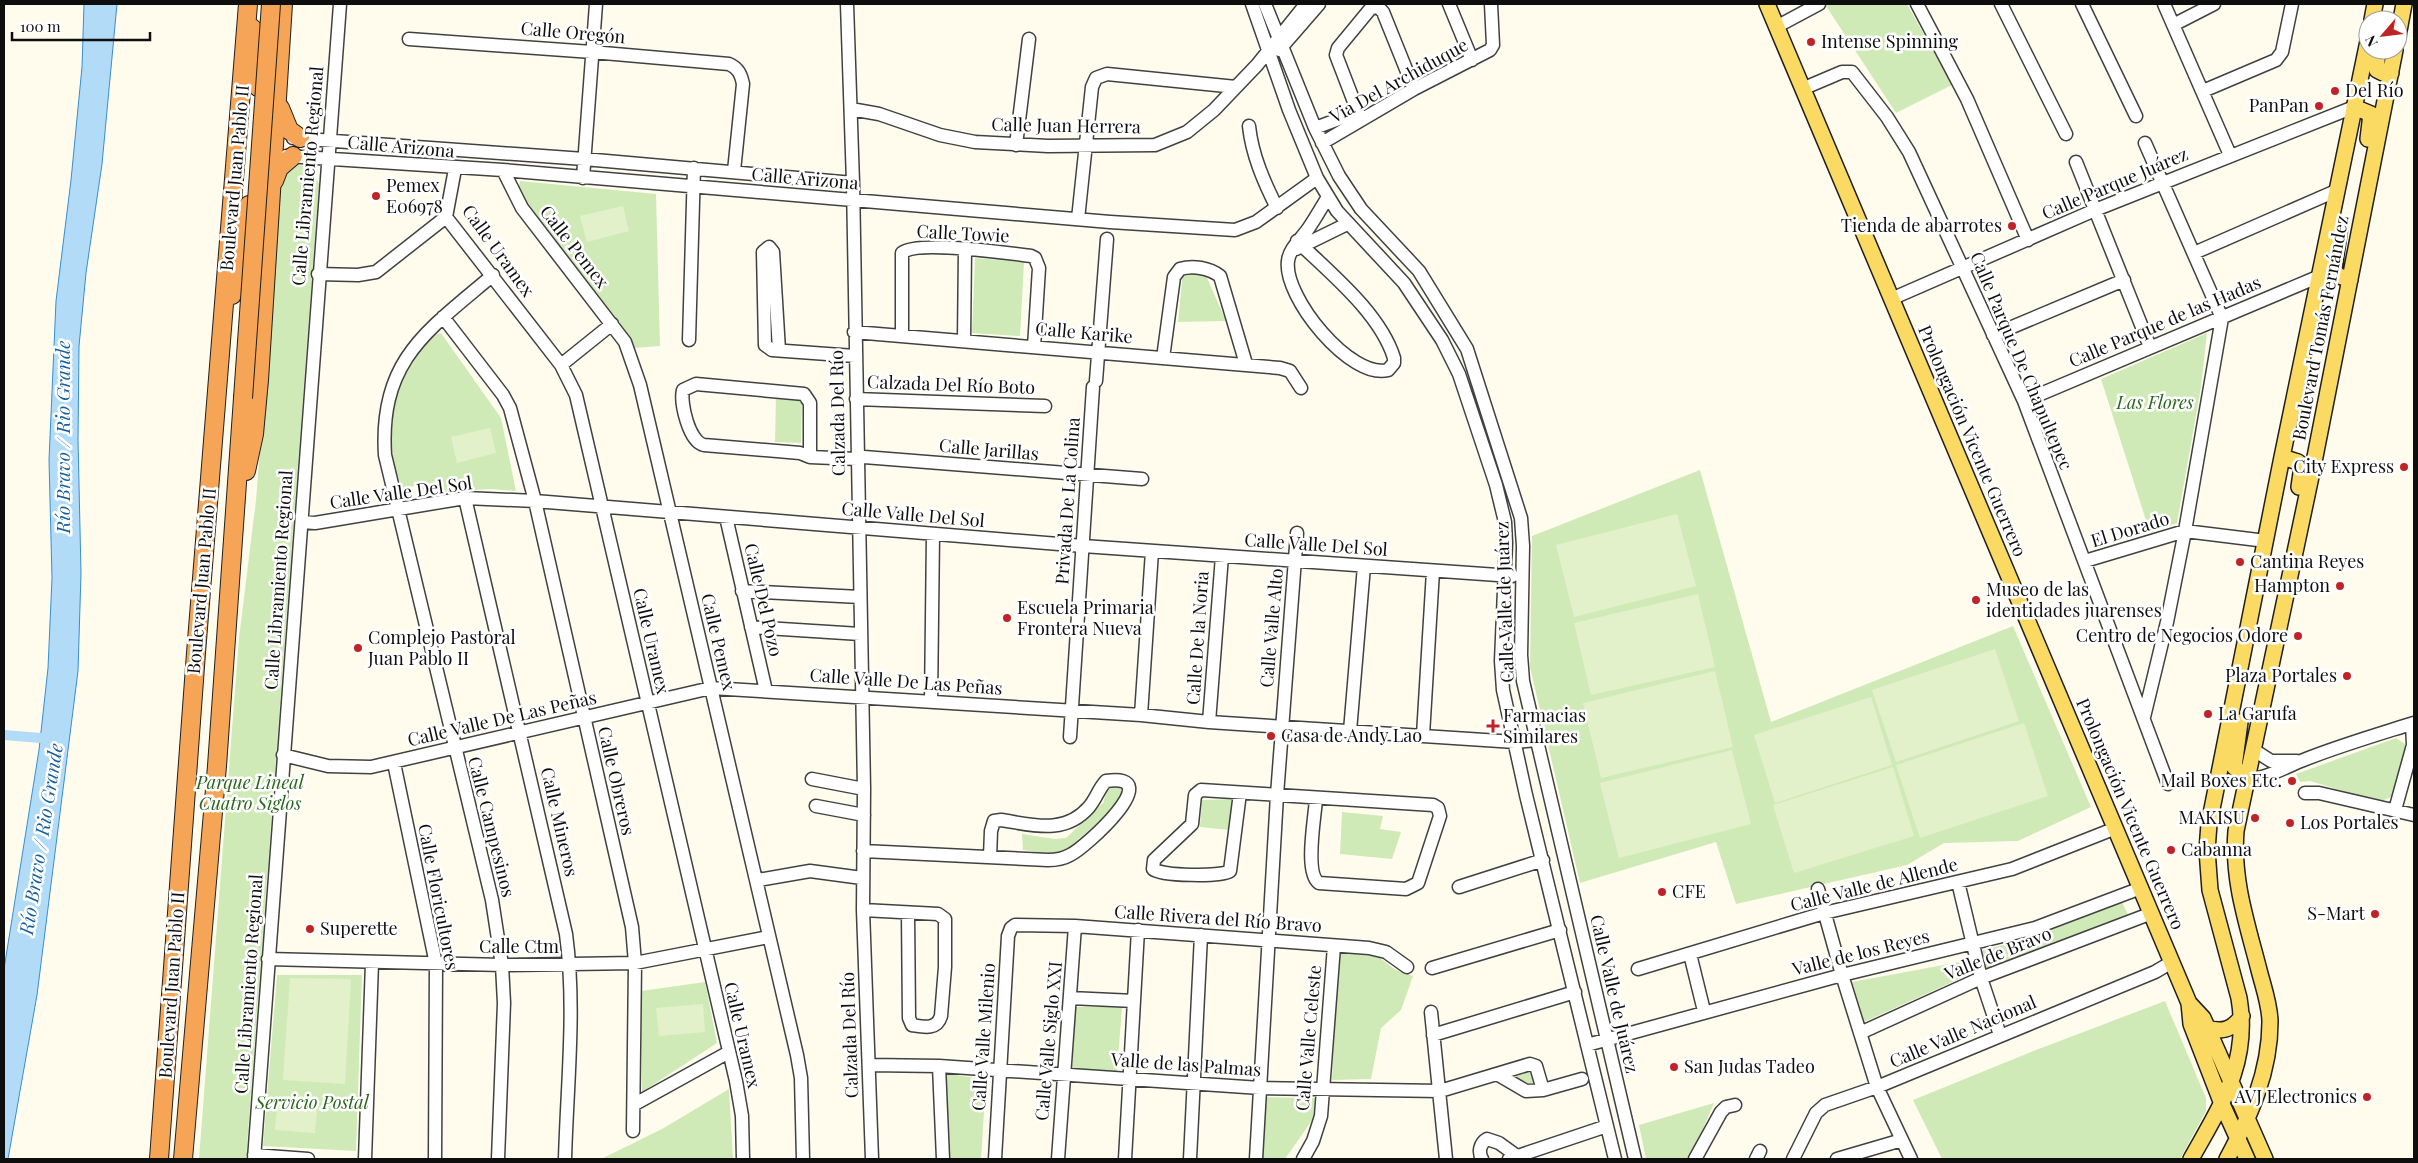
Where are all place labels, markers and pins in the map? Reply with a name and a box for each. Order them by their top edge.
place label: Intense Spinning [1821,29,1958,53]
marker: Intense Spinning [1805,36,1817,48]
place label: Del Río [2345,78,2404,102]
marker: Del Río [2329,85,2341,97]
place label: PanPan [2249,93,2309,117]
marker: PanPan [2313,100,2325,112]
place label: Pemex E06978 [386,173,443,218]
marker: Pemex E06978 [370,190,382,202]
place label: Tienda de abarrotes [1841,213,2002,237]
marker: Tienda de abarrotes [2006,220,2018,232]
place label: City Express [2293,454,2394,478]
marker: City Express [2398,461,2410,473]
place label: Cantina Reyes [2250,549,2364,573]
marker: Cantina Reyes [2234,556,2246,568]
place label: Hampton [2254,573,2330,597]
place label: Museo de las identidades juarenses [1986,577,2162,622]
marker: Hampton [2334,580,2346,592]
marker: Museo de las identidades juarenses [1970,594,1982,606]
place label: Escuela Primaria Frontera Nueva [1017,595,1154,640]
marker: Escuela Primaria Frontera Nueva [1001,612,1013,624]
place label: Centro de Negocios Odore [2076,623,2288,647]
place label: Complejo Pastoral Juan Pablo II [367,625,516,670]
marker: Centro de Negocios Odore [2292,630,2304,642]
marker: Complejo Pastoral Juan Pablo II [352,642,364,654]
place label: Plaza Portales [2225,663,2337,687]
marker: Plaza Portales [2341,670,2353,682]
place label: La Garufa [2218,701,2297,725]
place label: Farmacias Similares [1503,703,1586,748]
marker: La Garufa [2202,708,2214,720]
marker: Farmacias Similares [1487,720,1499,732]
place label: Casa de Andy Lao [1281,723,1422,747]
marker: Casa de Andy Lao [1265,730,1277,742]
place label: Mail Boxes Etc. [2160,768,2282,792]
marker: Mail Boxes Etc. [2286,775,2298,787]
place label: MAKISU [2178,805,2245,829]
place label: Los Portales [2300,810,2399,834]
marker: MAKISU [2249,812,2261,824]
marker: Los Portales [2284,817,2296,829]
place label: Cabanna [2181,837,2252,861]
marker: Cabanna [2165,844,2177,856]
place label: CFE [1672,879,1706,903]
marker: CFE [1656,886,1668,898]
place label: S-Mart [2307,901,2366,925]
marker: S-Mart [2369,908,2381,920]
place label: Superette [320,916,398,940]
marker: Superette [304,923,316,935]
place label: San Judas Tadeo [1684,1054,1815,1078]
marker: San Judas Tadeo [1668,1061,1680,1073]
place label: AVJ Electronics [2233,1084,2357,1108]
marker: AVJ Electronics [2361,1091,2373,1103]

